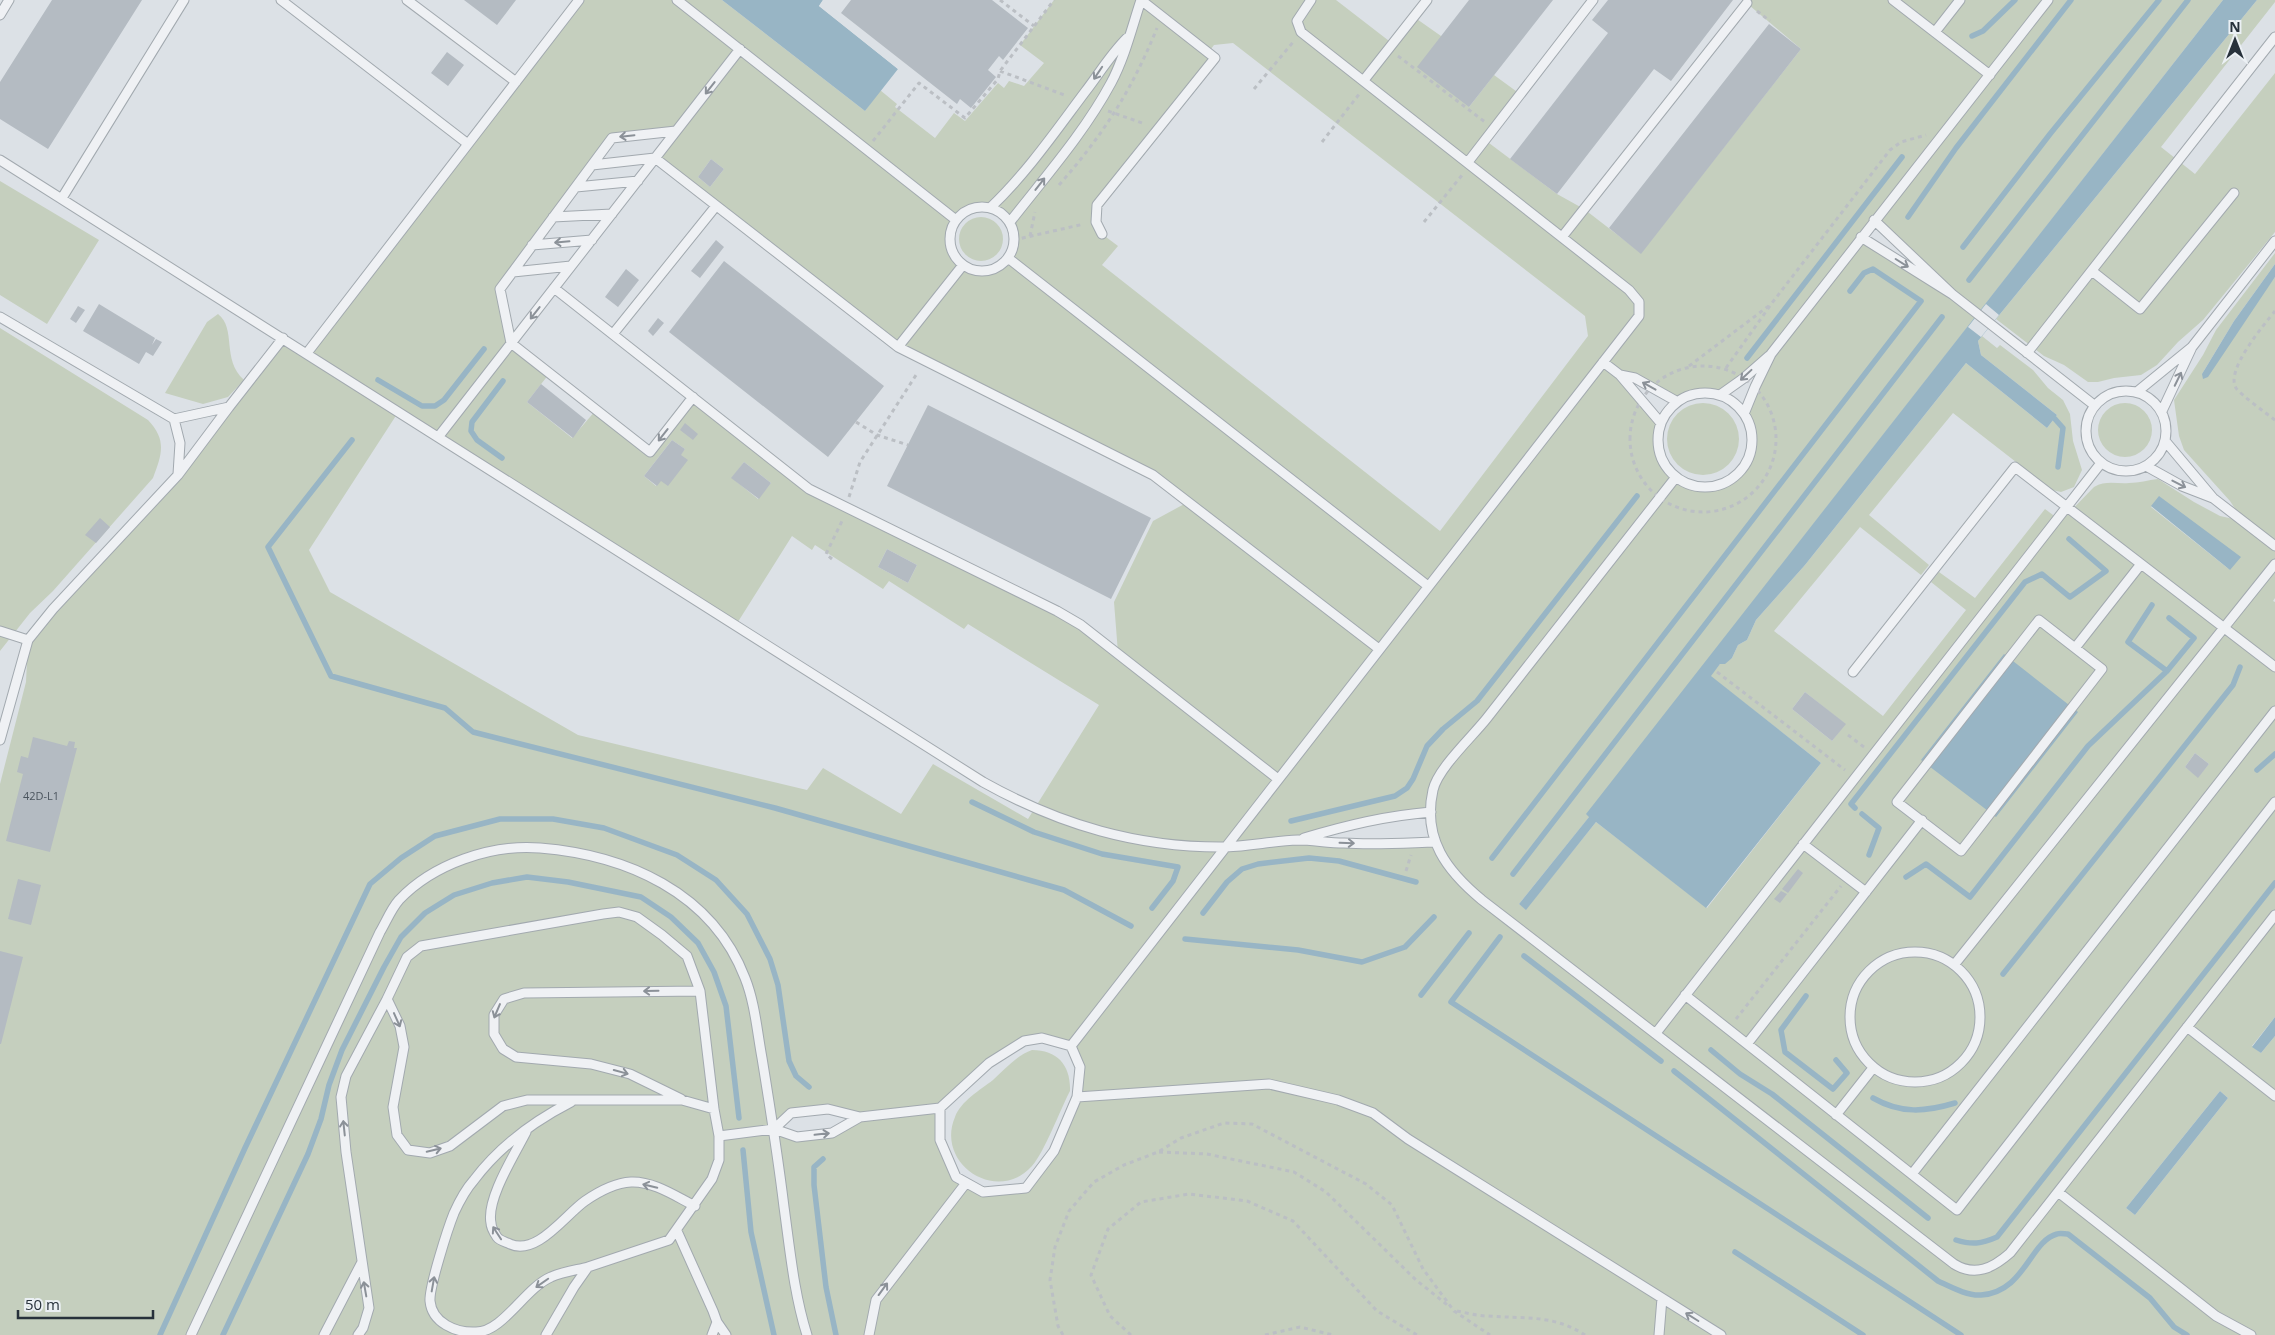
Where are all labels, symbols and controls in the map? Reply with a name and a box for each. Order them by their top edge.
north arrow [2210,15,2260,65]
text: N [2229,17,2241,36]
one-way arrow [1093,66,1103,80]
one-way arrow [704,81,715,94]
one-way arrow [620,131,636,141]
one-way arrow [1034,178,1045,191]
one-way arrow [554,237,570,247]
one-way arrow [1895,258,1909,268]
one-way arrow [530,306,540,320]
one-way arrow [1740,369,1752,381]
one-way arrow [2173,372,2183,387]
one-way arrow [1643,380,1657,390]
one-way arrow [657,429,668,442]
one-way arrow [2171,480,2186,489]
house number: 42D-L1 [23,788,59,803]
one-way arrow [1339,839,1355,848]
one-way arrow [643,986,660,996]
one-way arrow [492,1004,502,1019]
one-way arrow [392,1012,402,1027]
one-way arrow [612,1068,628,1077]
one-way arrow [339,1120,349,1136]
one-way arrow [813,1129,829,1139]
one-way arrow [425,1145,441,1154]
one-way arrow [643,1181,659,1190]
one-way arrow [491,1226,502,1240]
one-way arrow [429,1277,439,1293]
one-way arrow [535,1278,549,1288]
one-way arrow [360,1281,370,1297]
one-way arrow [878,1282,888,1296]
scale bar [18,1288,152,1320]
text: 50 m [25,1294,60,1314]
one-way arrow [1685,1311,1699,1321]

